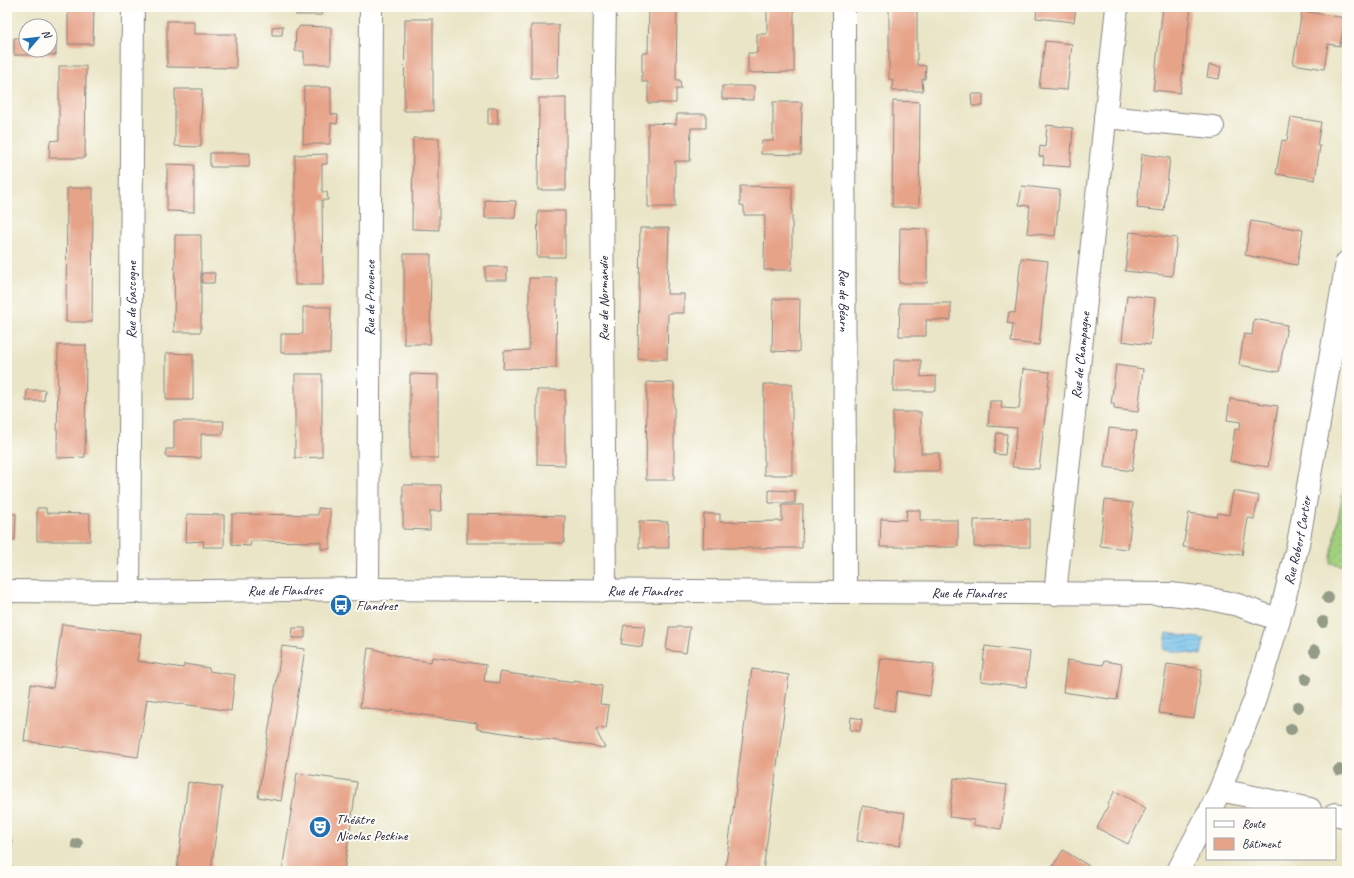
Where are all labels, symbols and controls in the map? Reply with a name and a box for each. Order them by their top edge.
north arrow [18,18,58,58]
text: N [39,27,56,42]
street label: Rue de Normandie [595,255,612,341]
street label: Rue de Provence [361,259,379,336]
street label: Rue de Gascogne [123,260,140,339]
street label: Rue de Béarn [835,268,853,332]
street label: Rue de Champagne [1068,310,1094,400]
street label: Rue Robert Cartier [1280,494,1315,586]
street label: Rue de Flandres [247,582,324,600]
street label: Rue de Flandres [608,582,684,600]
street label: Rue de Flandres [932,585,1008,602]
bus stop icon: Flandres [328,592,354,618]
place label: Flandres [356,597,399,614]
legend [1206,808,1336,860]
place label: Théâtre Nicolas Peskine [336,811,409,844]
theatre icon: Théâtre Nicolas Peskine [307,814,333,840]
text: Route [1242,816,1266,832]
text: Bâtiment [1242,836,1281,852]

